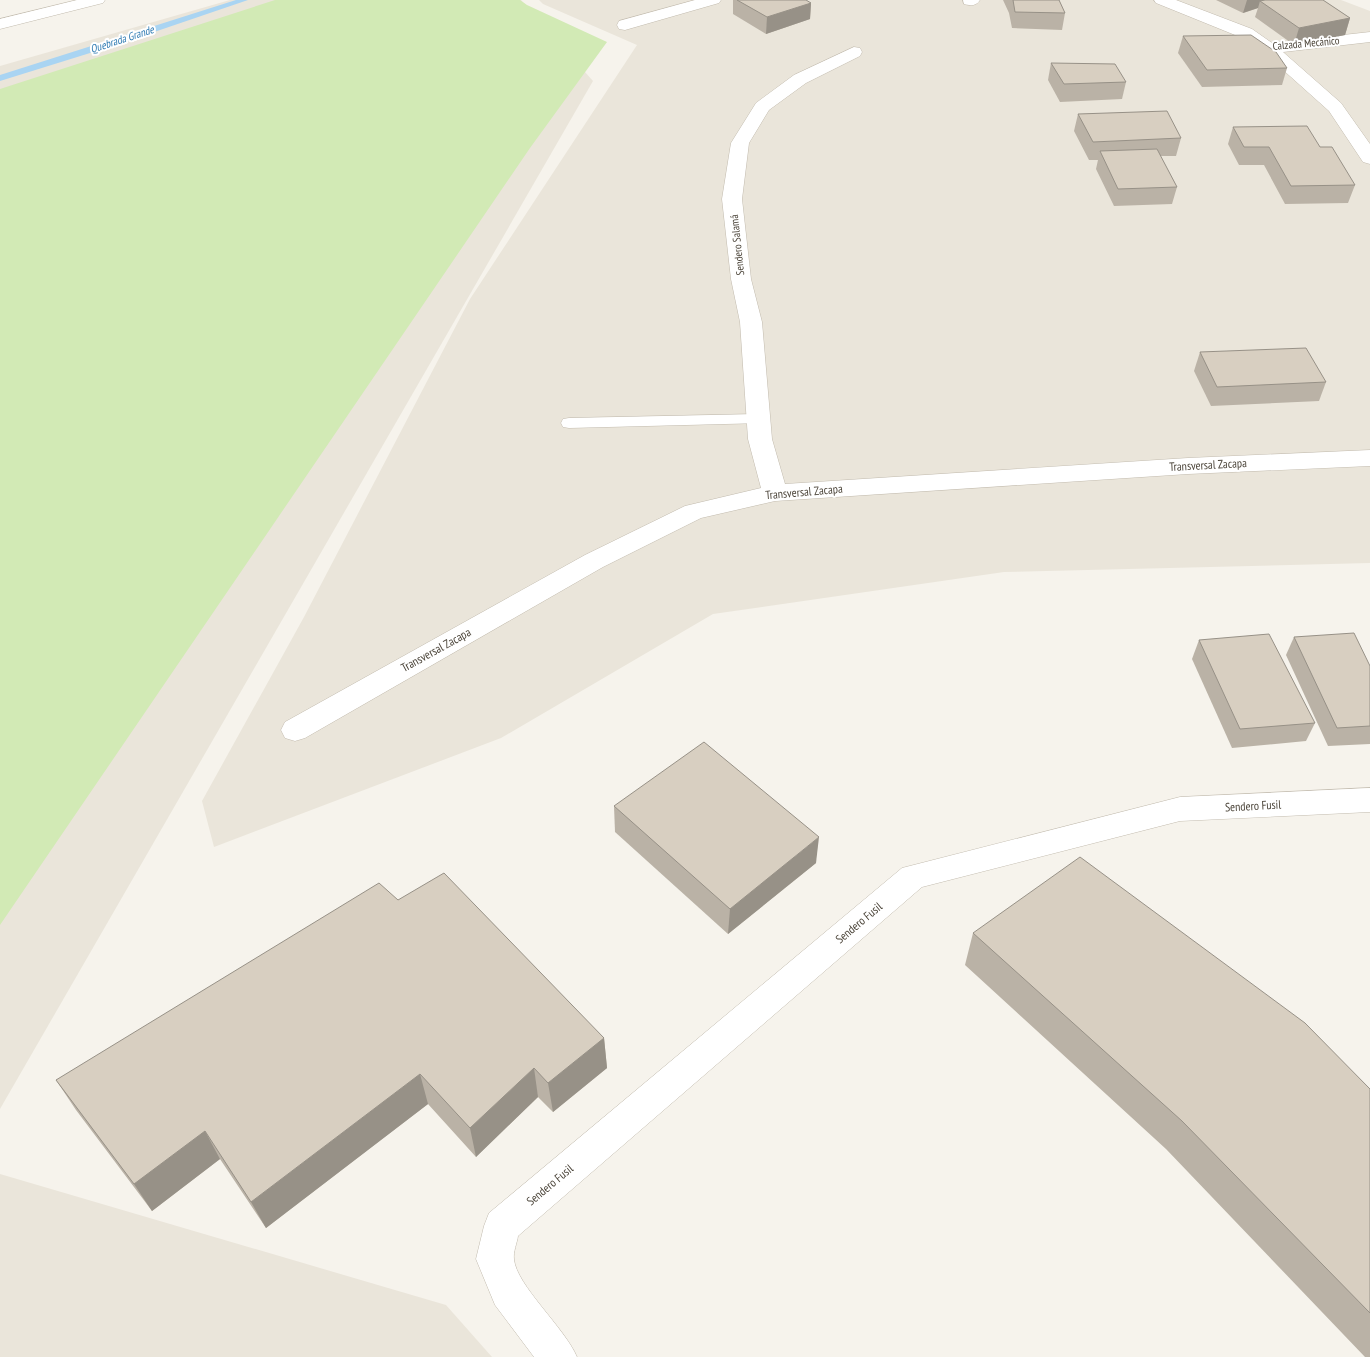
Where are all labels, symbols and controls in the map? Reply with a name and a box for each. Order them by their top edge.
water label: Quebrada Grande [88,22,157,56]
street label: Calzada Mecánico [1272,33,1340,53]
street label: Sendero Salamá [727,214,747,276]
street label: Transversal Zacapa [1169,455,1247,474]
street label: Transversal Zacapa [765,481,843,502]
street label: Transversal Zacapa [398,624,474,675]
street label: Sendero Fusil [1225,797,1282,814]
street label: Sendero Fusil [832,899,885,946]
street label: Sendero Fusil [523,1161,576,1208]

